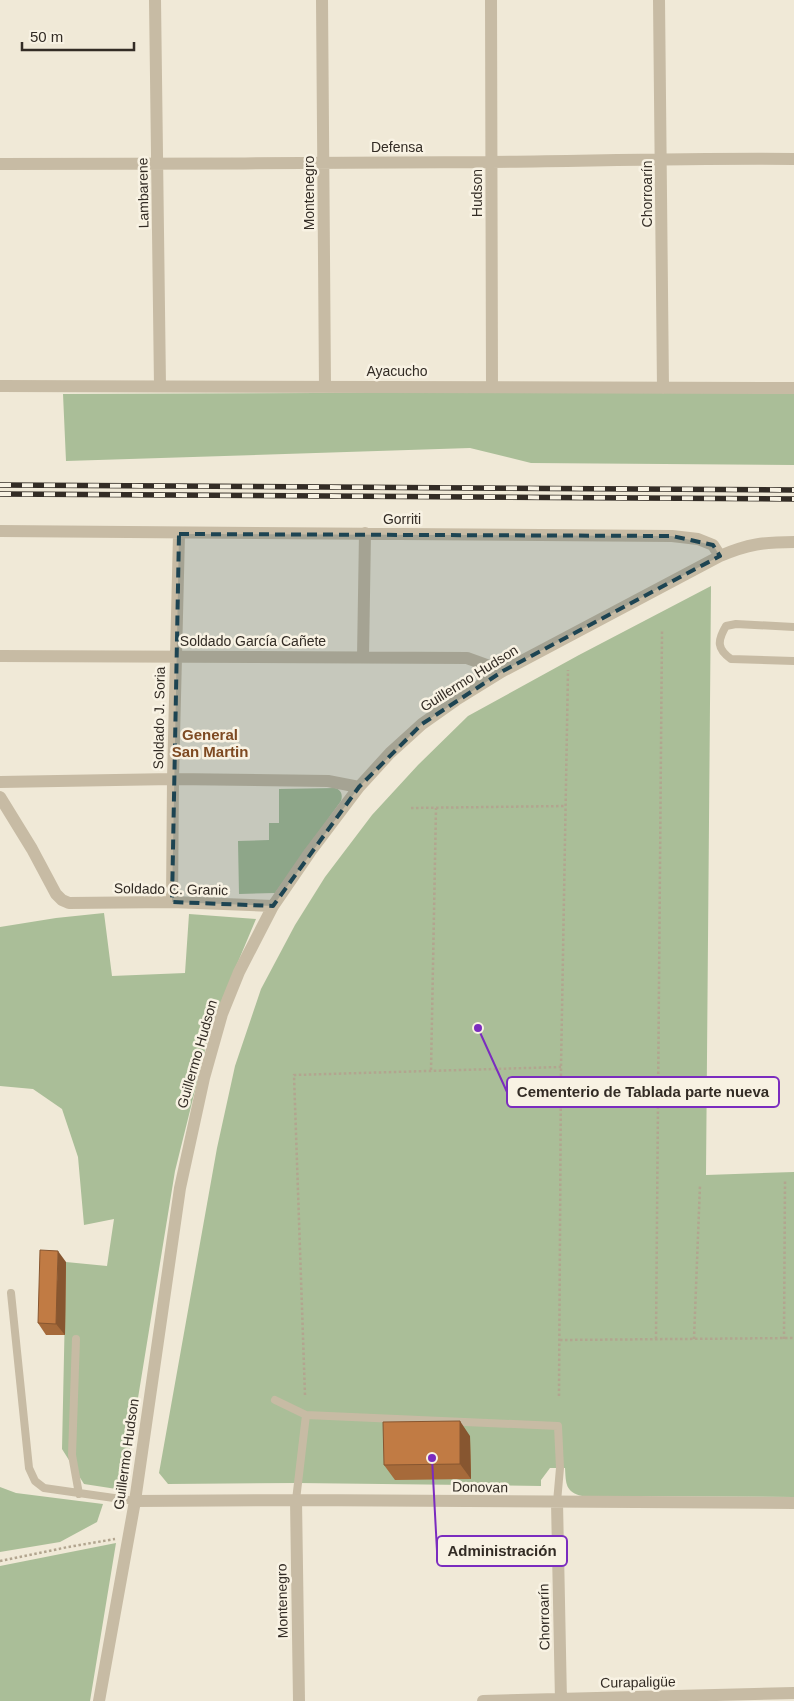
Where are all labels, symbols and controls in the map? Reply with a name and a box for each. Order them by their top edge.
scale bar [22,20,135,52]
text: 50 m [30,28,63,45]
street label: Defensa [371,139,423,155]
street label: Montenegro [301,155,317,230]
street label: Lambarene [134,157,152,229]
street label: Chorroarín [639,161,655,227]
street label: Hudson [469,169,485,217]
street label: Ayacucho [366,363,428,379]
street label: Gorriti [383,511,421,527]
street label: Soldado García Cañete [180,633,326,649]
street label: Guillermo Hudson [417,642,521,714]
street label: Soldado J. Soria [150,666,168,769]
district label: General San Martin [172,726,248,760]
street label: Soldado C. Granic [114,880,228,898]
street label: Guillermo Hudson [174,998,220,1110]
callout: Cementerio de Tablada parte nueva [507,1077,779,1107]
text: Cementerio de Tablada parte nueva [517,1083,770,1100]
street label: Guillermo Hudson [110,1397,142,1511]
street label: Donovan [452,1479,508,1495]
callout: Administración [437,1536,567,1566]
text: Administración [447,1542,557,1559]
street label: Montenegro [273,1563,291,1638]
street label: Chorroarín [535,1583,553,1651]
street label: Curapaligüe [600,1673,676,1691]

